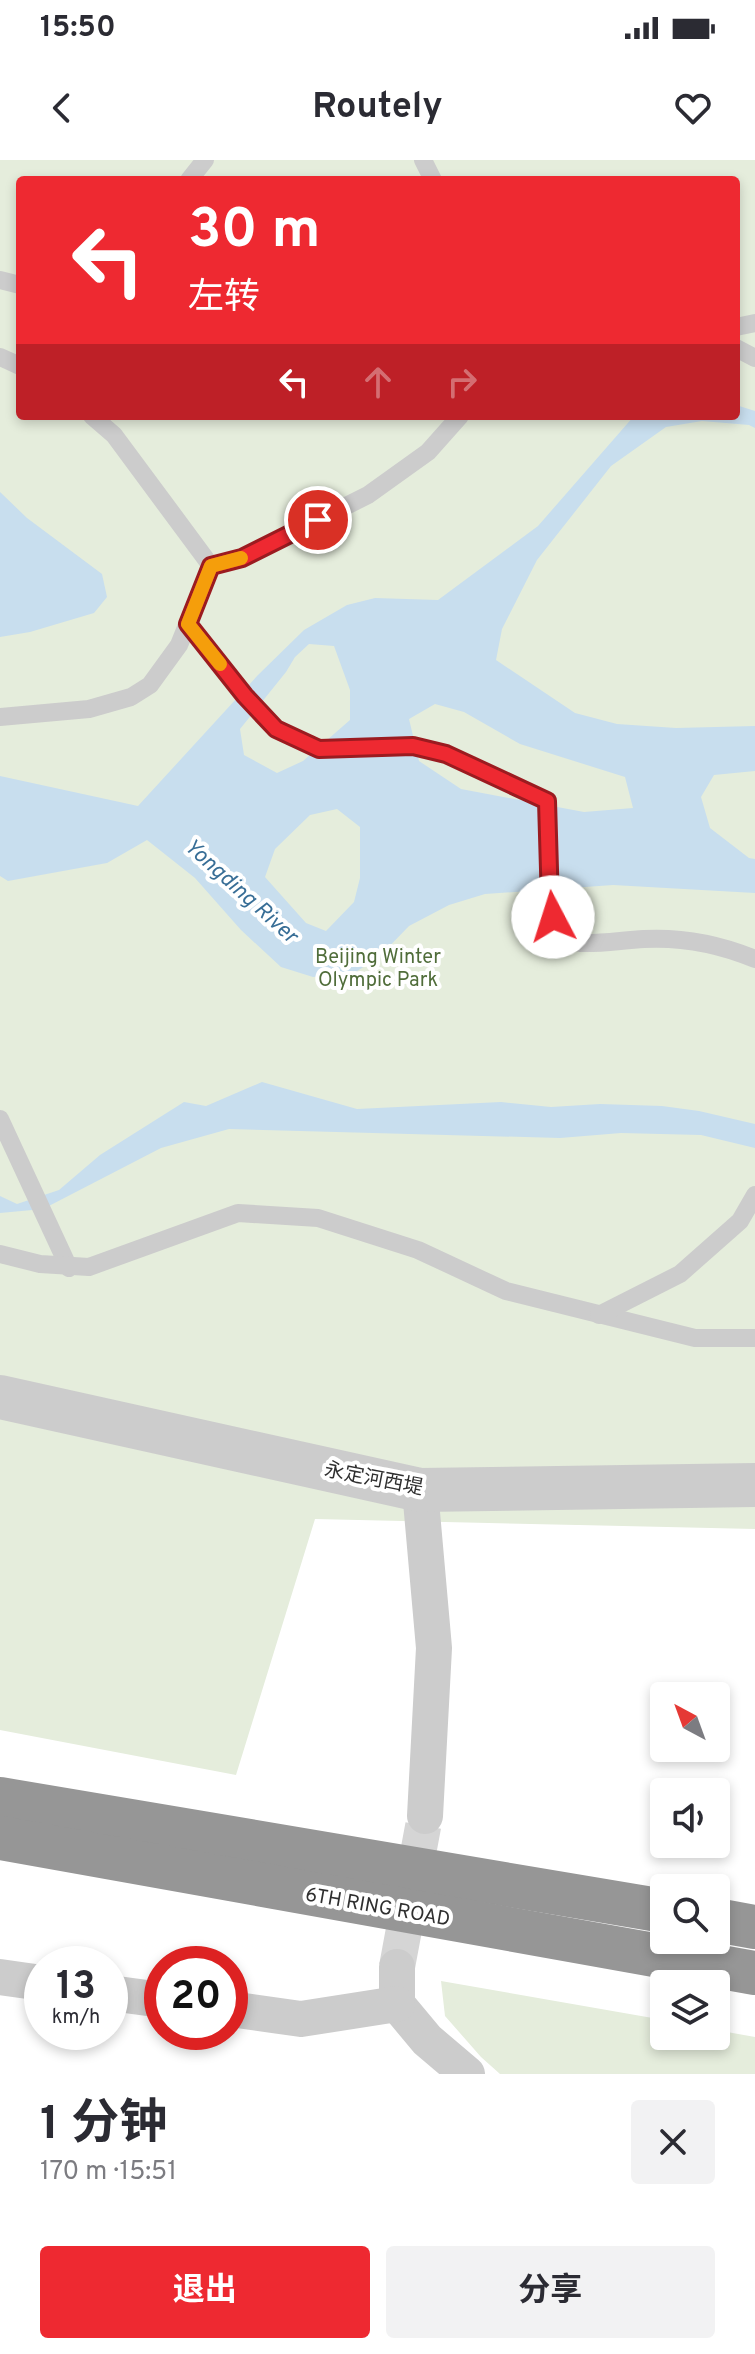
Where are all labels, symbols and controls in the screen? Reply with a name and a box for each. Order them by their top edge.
text: 15:50 [40,10,116,47]
text: Routely [312,85,443,131]
icon: back [40,86,84,130]
icon: heart [671,86,715,130]
text: 30 m [188,197,321,267]
icon: left [56,208,160,312]
text: 左转 [188,276,260,322]
icon: left [272,360,316,404]
icon: ahead [356,360,400,404]
icon: right [440,360,484,404]
pin [284,486,352,554]
icon: arrive [296,498,340,542]
water label: Yongding River [178,834,304,951]
position arrow [511,875,595,959]
park label: Beijing Winter Olympic Park [315,945,441,994]
street label: 永定河西堤 [322,1458,425,1502]
north arrow [650,1682,730,1762]
map controls [650,1682,730,2050]
button: sound [650,1778,730,1858]
button: search [650,1874,730,1954]
street label: 6TH RING ROAD [303,1882,452,1933]
speed limit sign: 20 [144,1946,248,2050]
text: 13 [56,1963,96,2013]
button: layers [650,1970,730,2050]
text: km/h [52,2005,100,2031]
text: 1 分钟 [40,2096,167,2156]
button: close [631,2100,715,2184]
text: 170 m · 15:51 [40,2156,177,2189]
button: 退出 [40,2246,370,2338]
button: 分享 [386,2246,715,2338]

